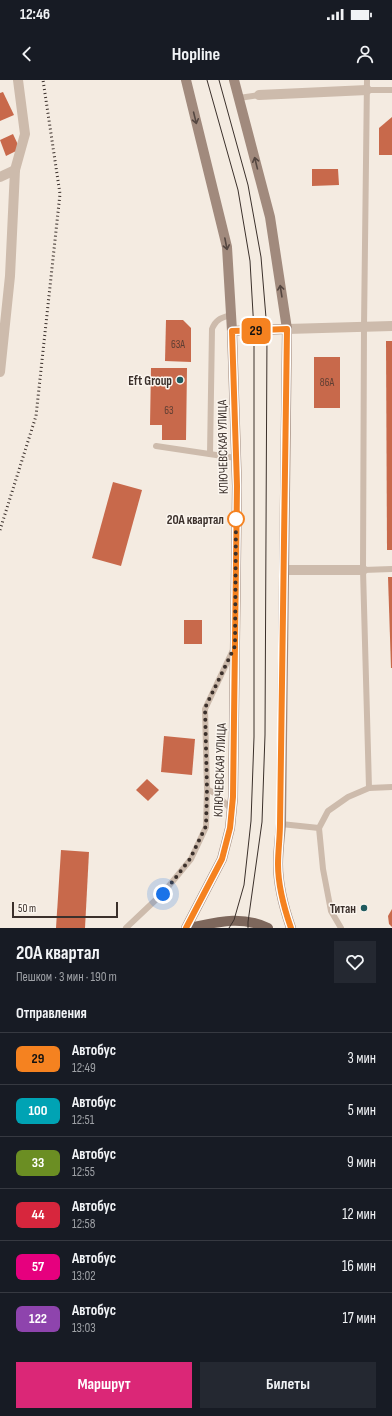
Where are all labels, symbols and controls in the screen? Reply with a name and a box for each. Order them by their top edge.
text: 12:46 [20,5,50,24]
icon: back [16,43,38,65]
icon: person [354,43,376,65]
text: Hopline [172,44,220,65]
one-way arrow [192,111,199,124]
one-way arrow [252,157,259,170]
one-way arrow [222,237,230,250]
one-way arrow [277,284,285,297]
line badge: 29 [238,318,274,344]
text: 29 [250,322,262,339]
house number: 63А [171,338,185,351]
place label: Eft Group [128,373,172,389]
marker: Eft Group [175,375,185,385]
house number: 86А [320,376,334,389]
street label: КЛЮЧЕВСКАЯ УЛИЦА [214,399,232,494]
house number: 63 [164,404,174,417]
marker: 20А квартал [227,510,245,528]
place label: 20А квартал [167,512,224,528]
street label: КЛЮЧЕВСКАЯ УЛИЦА [210,722,230,817]
your location [153,884,173,904]
scale bar [12,900,118,919]
place label: Титан [330,901,356,917]
text: 50 m [18,902,36,915]
marker: Титан [359,903,369,913]
button: heart [334,941,376,983]
text: 20А квартал [16,942,100,965]
text: Пешком · 3 мин · 190 m [16,969,117,985]
text: Отправления [16,1004,87,1023]
text: Автобус [72,1041,116,1060]
text: 3 мин [347,1049,376,1068]
text: 29 [32,1050,44,1067]
text: 12:49 [72,1060,96,1076]
text: Автобус [72,1093,116,1112]
text: 5 мин [348,1101,376,1120]
text: 100 [29,1102,47,1119]
text: 12:51 [72,1112,94,1128]
text: Автобус [72,1145,116,1164]
text: 9 мин [347,1153,376,1172]
text: 33 [32,1154,44,1171]
text: 12:55 [72,1164,95,1180]
text: Автобус [72,1197,116,1216]
text: 12 мин [342,1205,376,1224]
text: 44 [31,1206,45,1223]
text: 12:58 [72,1216,95,1232]
text: Автобус [72,1249,116,1268]
text: 16 мин [342,1257,376,1276]
text: 57 [32,1258,44,1275]
text: 13:02 [72,1268,96,1284]
text: Автобус [72,1301,116,1320]
text: 17 мин [343,1309,376,1328]
text: 122 [29,1310,47,1327]
text: 13:03 [72,1320,96,1336]
button: Маршрут [16,1362,192,1408]
button: Билеты [200,1362,376,1408]

